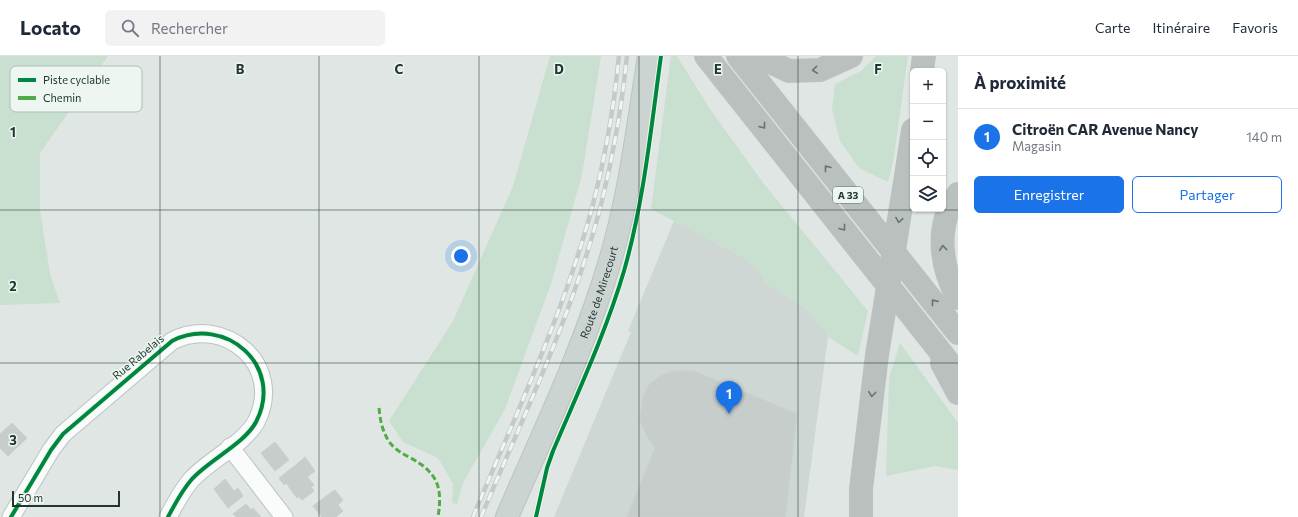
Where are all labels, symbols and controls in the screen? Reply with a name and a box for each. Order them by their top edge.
search box [105,10,385,46]
text: Locato [20,16,81,39]
icon: search [119,17,141,39]
text: Rechercher [151,19,228,37]
text: Carte [1095,19,1130,36]
text: Itinéraire [1152,19,1210,36]
text: Favoris [1232,19,1278,36]
text: B [236,61,245,77]
text: C [395,61,404,77]
text: D [554,61,564,77]
text: E [714,61,722,77]
text: F [874,61,882,77]
one-way arrow [812,65,818,74]
legend [10,66,142,112]
map controls [910,68,946,212]
button: + [910,68,946,104]
text: À proximité [974,72,1066,93]
text: Piste cyclable [43,73,110,86]
text: Chemin [43,91,81,104]
button: − [910,104,946,140]
text: Citroën CAR Avenue Nancy [1012,120,1199,138]
one-way arrow [758,122,765,129]
text: 1 [10,124,16,140]
text: 1 [984,129,990,145]
text: 140 m [1246,129,1282,145]
text: Magasin [1012,138,1062,154]
button: locate [910,140,946,176]
one-way arrow [824,165,831,172]
button: layers [910,176,946,212]
button: Enregistrer [974,176,1124,213]
button: Partager [1132,176,1282,213]
road number: A 33 [833,187,863,203]
one-way arrow [895,217,904,224]
one-way arrow [839,224,846,231]
street label: Route de Mirecourt [577,244,620,340]
one-way arrow [939,245,948,251]
your location [451,246,471,266]
text: 2 [9,278,17,294]
one-way arrow [931,300,938,307]
street label: Rue Rabelais [109,331,166,382]
pin: 1 [716,381,742,414]
one-way arrow [868,391,877,397]
text: 3 [9,432,17,448]
scale bar [12,489,120,508]
text: 50 m [18,491,43,504]

